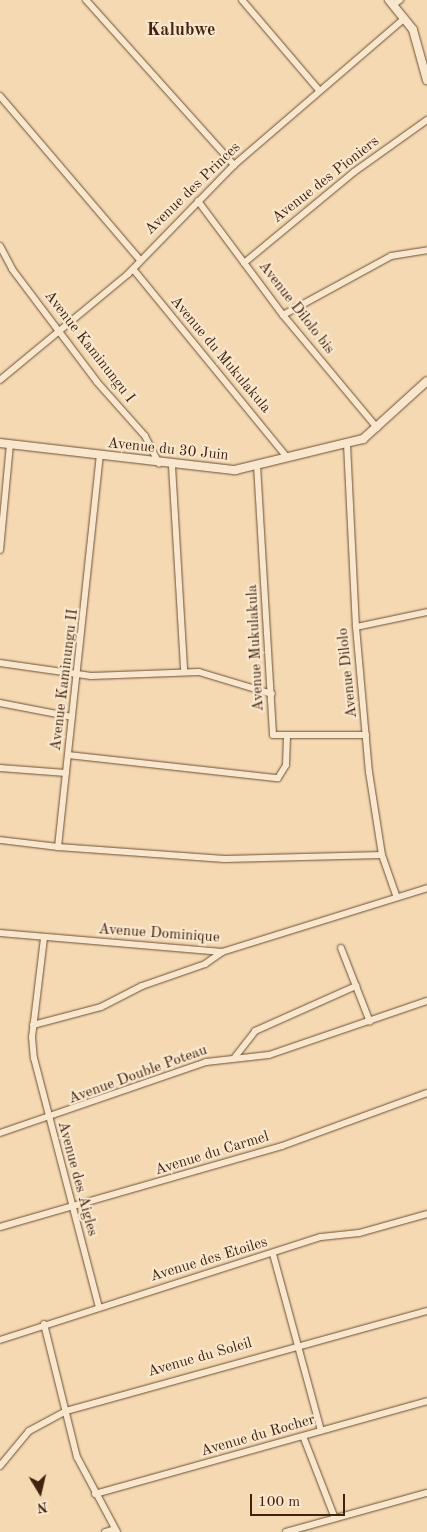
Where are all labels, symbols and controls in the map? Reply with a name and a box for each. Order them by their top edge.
district label: Kalubwe [146,19,216,41]
street label: Avenue des Pioniers [269,133,383,227]
street label: Avenue des Princes [142,139,244,239]
street label: Avenue Dilolo bis [254,258,338,358]
street label: Avenue Kaminungu I [40,287,138,407]
street label: Avenue du Mukulakula [166,293,274,417]
street label: Avenue du 30 Juin [107,435,229,465]
street label: Avenue Mukulakula [244,584,268,712]
street label: Avenue Kaminungu II [47,608,83,752]
street label: Avenue Dilolo [334,627,362,719]
street label: Avenue Dominique [98,921,220,947]
street label: Avenue Double Poteau [66,1042,210,1108]
street label: Avenue des Aigles [53,1120,101,1238]
street label: Avenue du Carmel [153,1128,271,1180]
street label: Avenue des Etoiles [148,1234,270,1286]
street label: Avenue du Soleil [146,1335,254,1381]
street label: Avenue du Rocher [199,1411,317,1461]
north arrow [15,1467,65,1517]
scale bar [252,1484,347,1516]
text: 100 m [258,1495,300,1510]
text: N [36,1499,49,1515]

